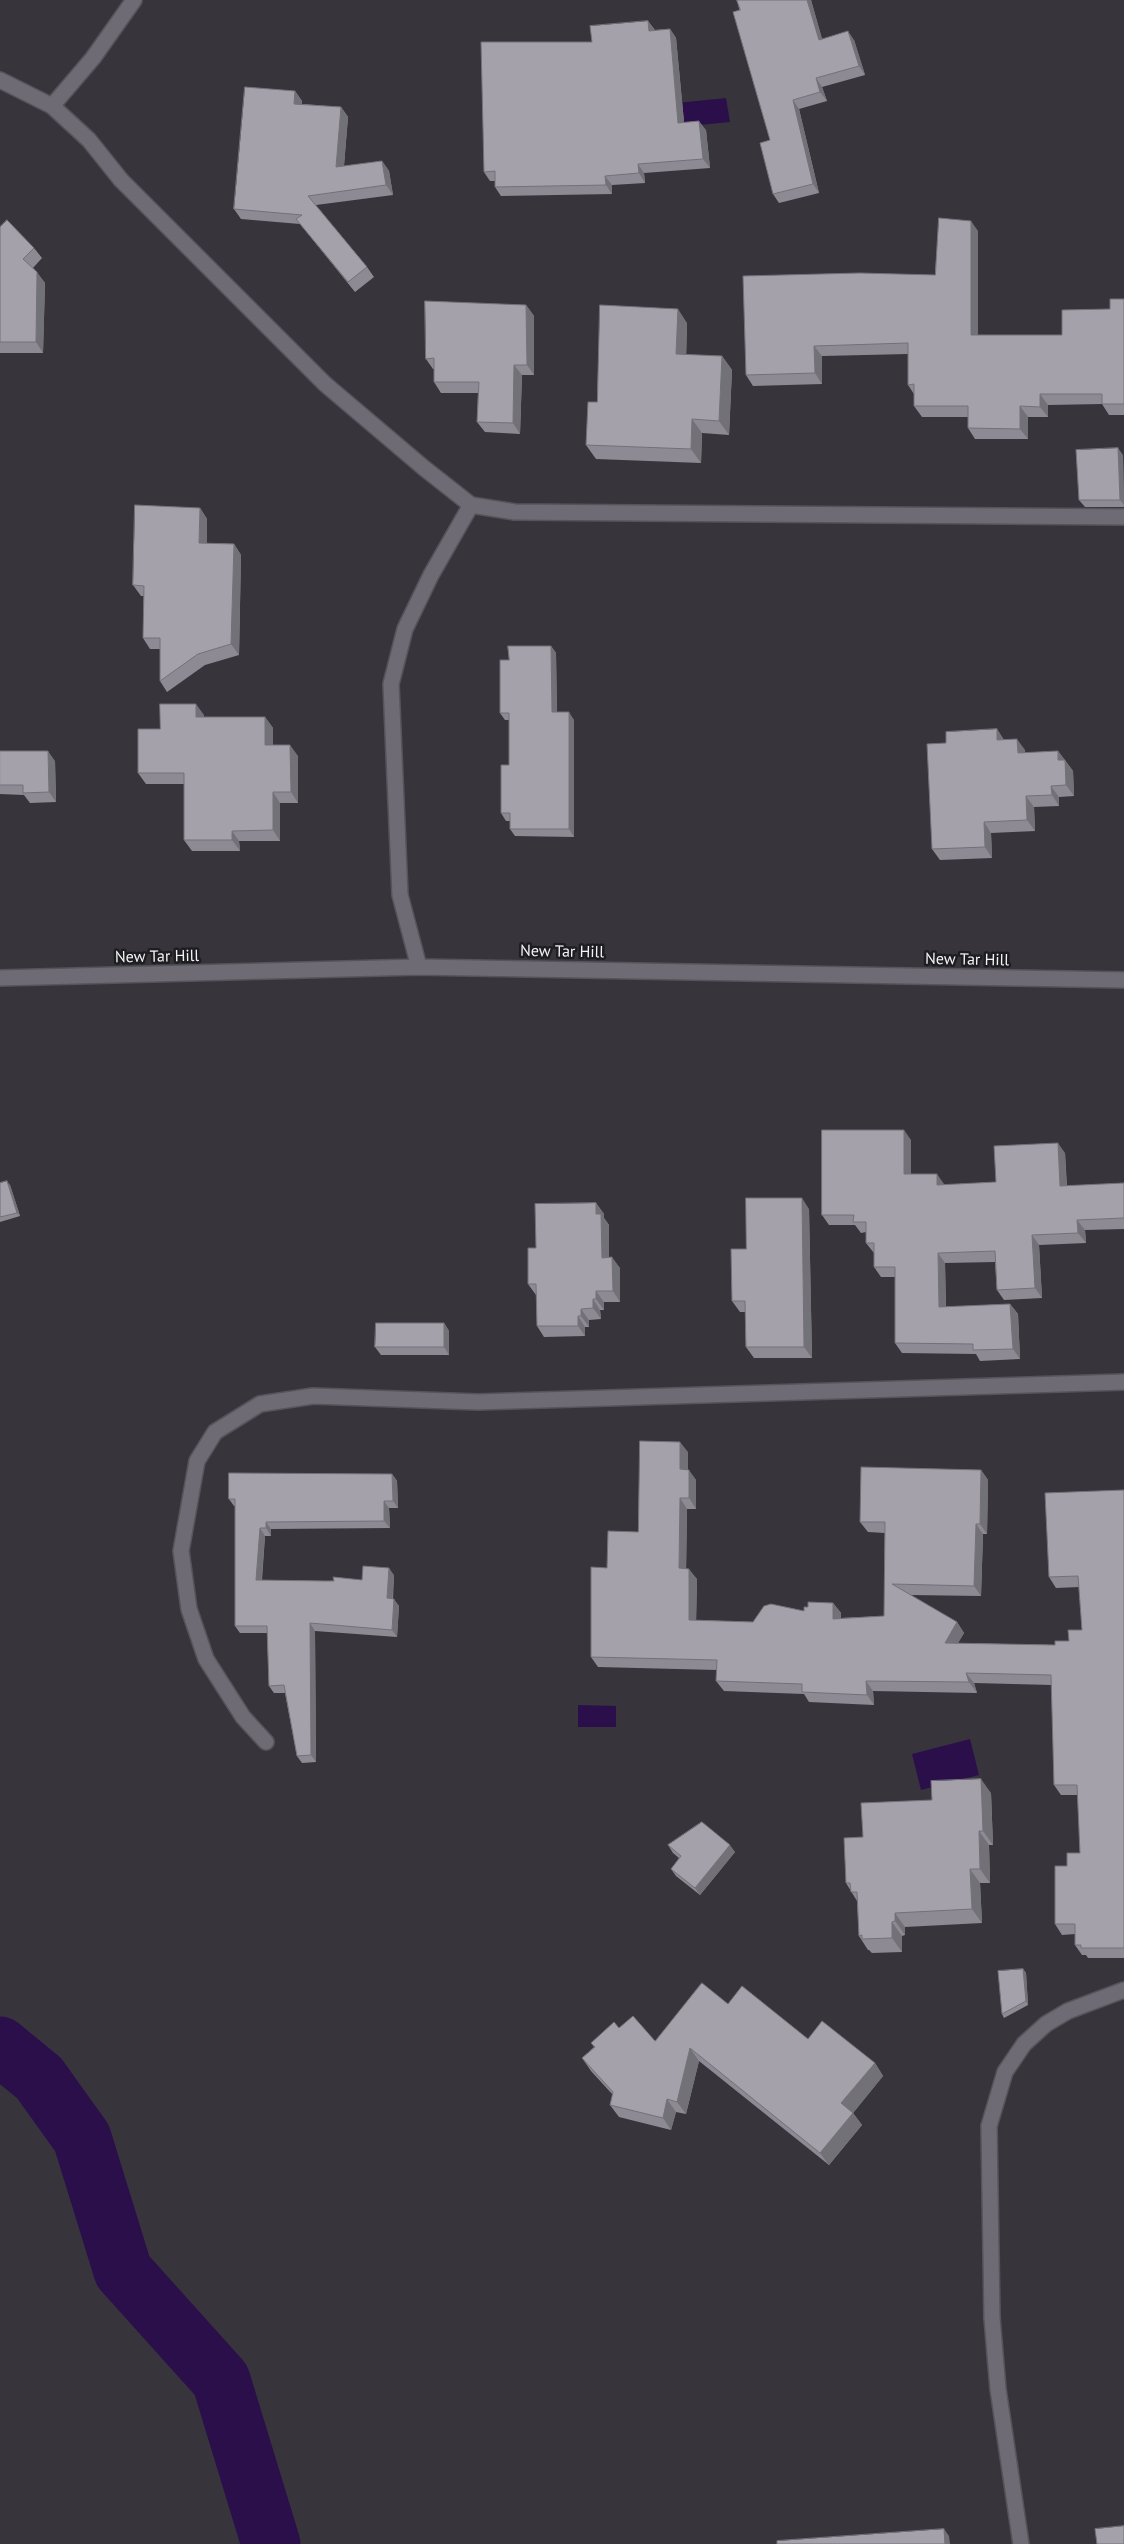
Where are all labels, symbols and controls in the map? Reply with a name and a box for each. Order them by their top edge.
street label: New Tar Hill [520,942,604,962]
street label: New Tar Hill [115,947,199,967]
street label: New Tar Hill [925,950,1009,970]

